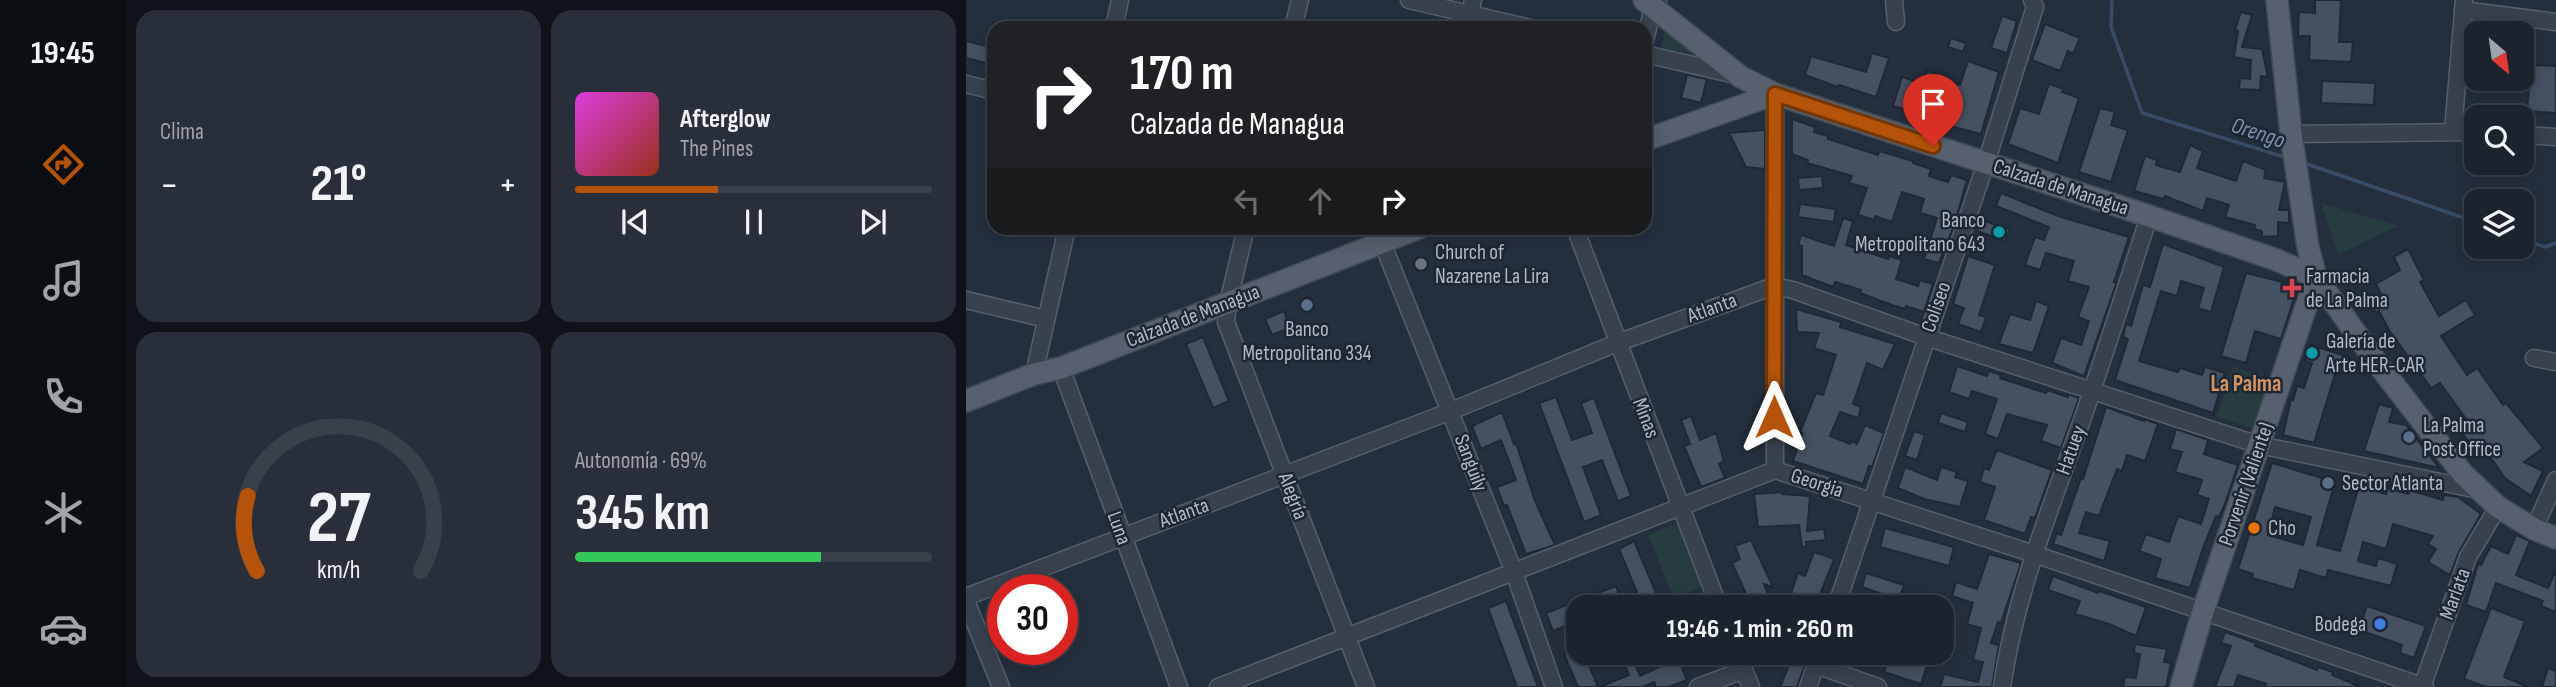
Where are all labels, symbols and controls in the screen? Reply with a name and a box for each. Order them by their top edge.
north arrow [2464,21,2534,91]
map controls [2464,21,2534,259]
text: 19:45 [31,34,95,73]
text: 170 m [1130,45,1234,104]
icon: right [1015,49,1106,140]
pin [1903,74,1963,146]
icon: arrive [1914,85,1952,123]
text: Afterglow [680,104,771,135]
text: Calzada de Managua [1130,105,1345,144]
button: search [2464,105,2534,175]
water label: Orengo [2228,111,2289,155]
text: Clima [160,118,204,146]
text: The Pines [680,135,753,163]
icon: directions [39,140,88,189]
text: 21° [310,153,367,216]
street label: Calzada de Managua [1990,153,2132,221]
text: − [160,163,179,208]
text: + [498,163,517,208]
icon: left [1228,182,1266,220]
icon: ahead [1301,182,1339,220]
icon: right [1374,182,1412,220]
button: layers [2464,189,2534,259]
icon: previous [616,203,654,241]
icon: pause [735,203,773,241]
icon: next [854,203,892,241]
place label: Banco Metropolitano 643 [1855,208,1985,257]
marker: Banco Metropolitano 643 [1991,224,2007,240]
place label: Church of Nazarene La Lira [1435,240,1549,289]
icon: music [39,256,88,305]
marker: Church of Nazarene La Lira [1413,256,1429,272]
place label: Farmacia de La Palma [2306,264,2388,313]
street label: Calzada de Managua [1123,279,1263,353]
street label: Coliseo [1916,279,1956,335]
marker: Farmacia de La Palma [2284,280,2300,296]
street label: Atlanta [1683,288,1740,329]
marker: Banco Metropolitano 334 [1299,297,1315,313]
place label: Banco Metropolitano 334 [1242,317,1372,366]
place label: Galería de Arte HER-CAR [2325,329,2425,378]
marker: Galería de Arte HER-CAR [2304,345,2320,361]
district label: La Palma [2210,370,2282,398]
icon: phone [39,372,88,421]
position arrow [1737,380,1811,454]
street label: Minas [1627,394,1665,442]
place label: La Palma Post Office [2423,413,2501,462]
street label: Porvenir (Valiente) [2213,419,2279,549]
street label: Hatuey [2051,422,2091,478]
marker: La Palma Post Office [2401,429,2417,445]
street label: Sanguily [1449,431,1493,495]
text: Autonomía · 69% [575,447,707,475]
street label: Georgia [1788,463,1846,503]
street label: Alegría [1272,468,1313,523]
place label: Sector Atlanta [2342,471,2443,496]
text: 27 [307,475,371,563]
marker: Sector Atlanta [2320,475,2336,491]
text: 345 km [575,482,710,545]
icon: climate [39,488,88,537]
street label: Atlanta [1155,493,1212,534]
street label: Luna [1102,508,1136,548]
place label: Cho [2268,516,2296,541]
marker: Cho [2246,520,2262,536]
text: km/h [317,554,360,585]
street label: Marlata [2434,565,2476,623]
speed limit sign: 30 [987,574,1078,665]
icon: car [39,604,88,653]
place label: Bodega [2315,612,2366,637]
text: 19:46 · 1 min · 260 m [1667,614,1853,645]
marker: Bodega [2372,616,2388,632]

